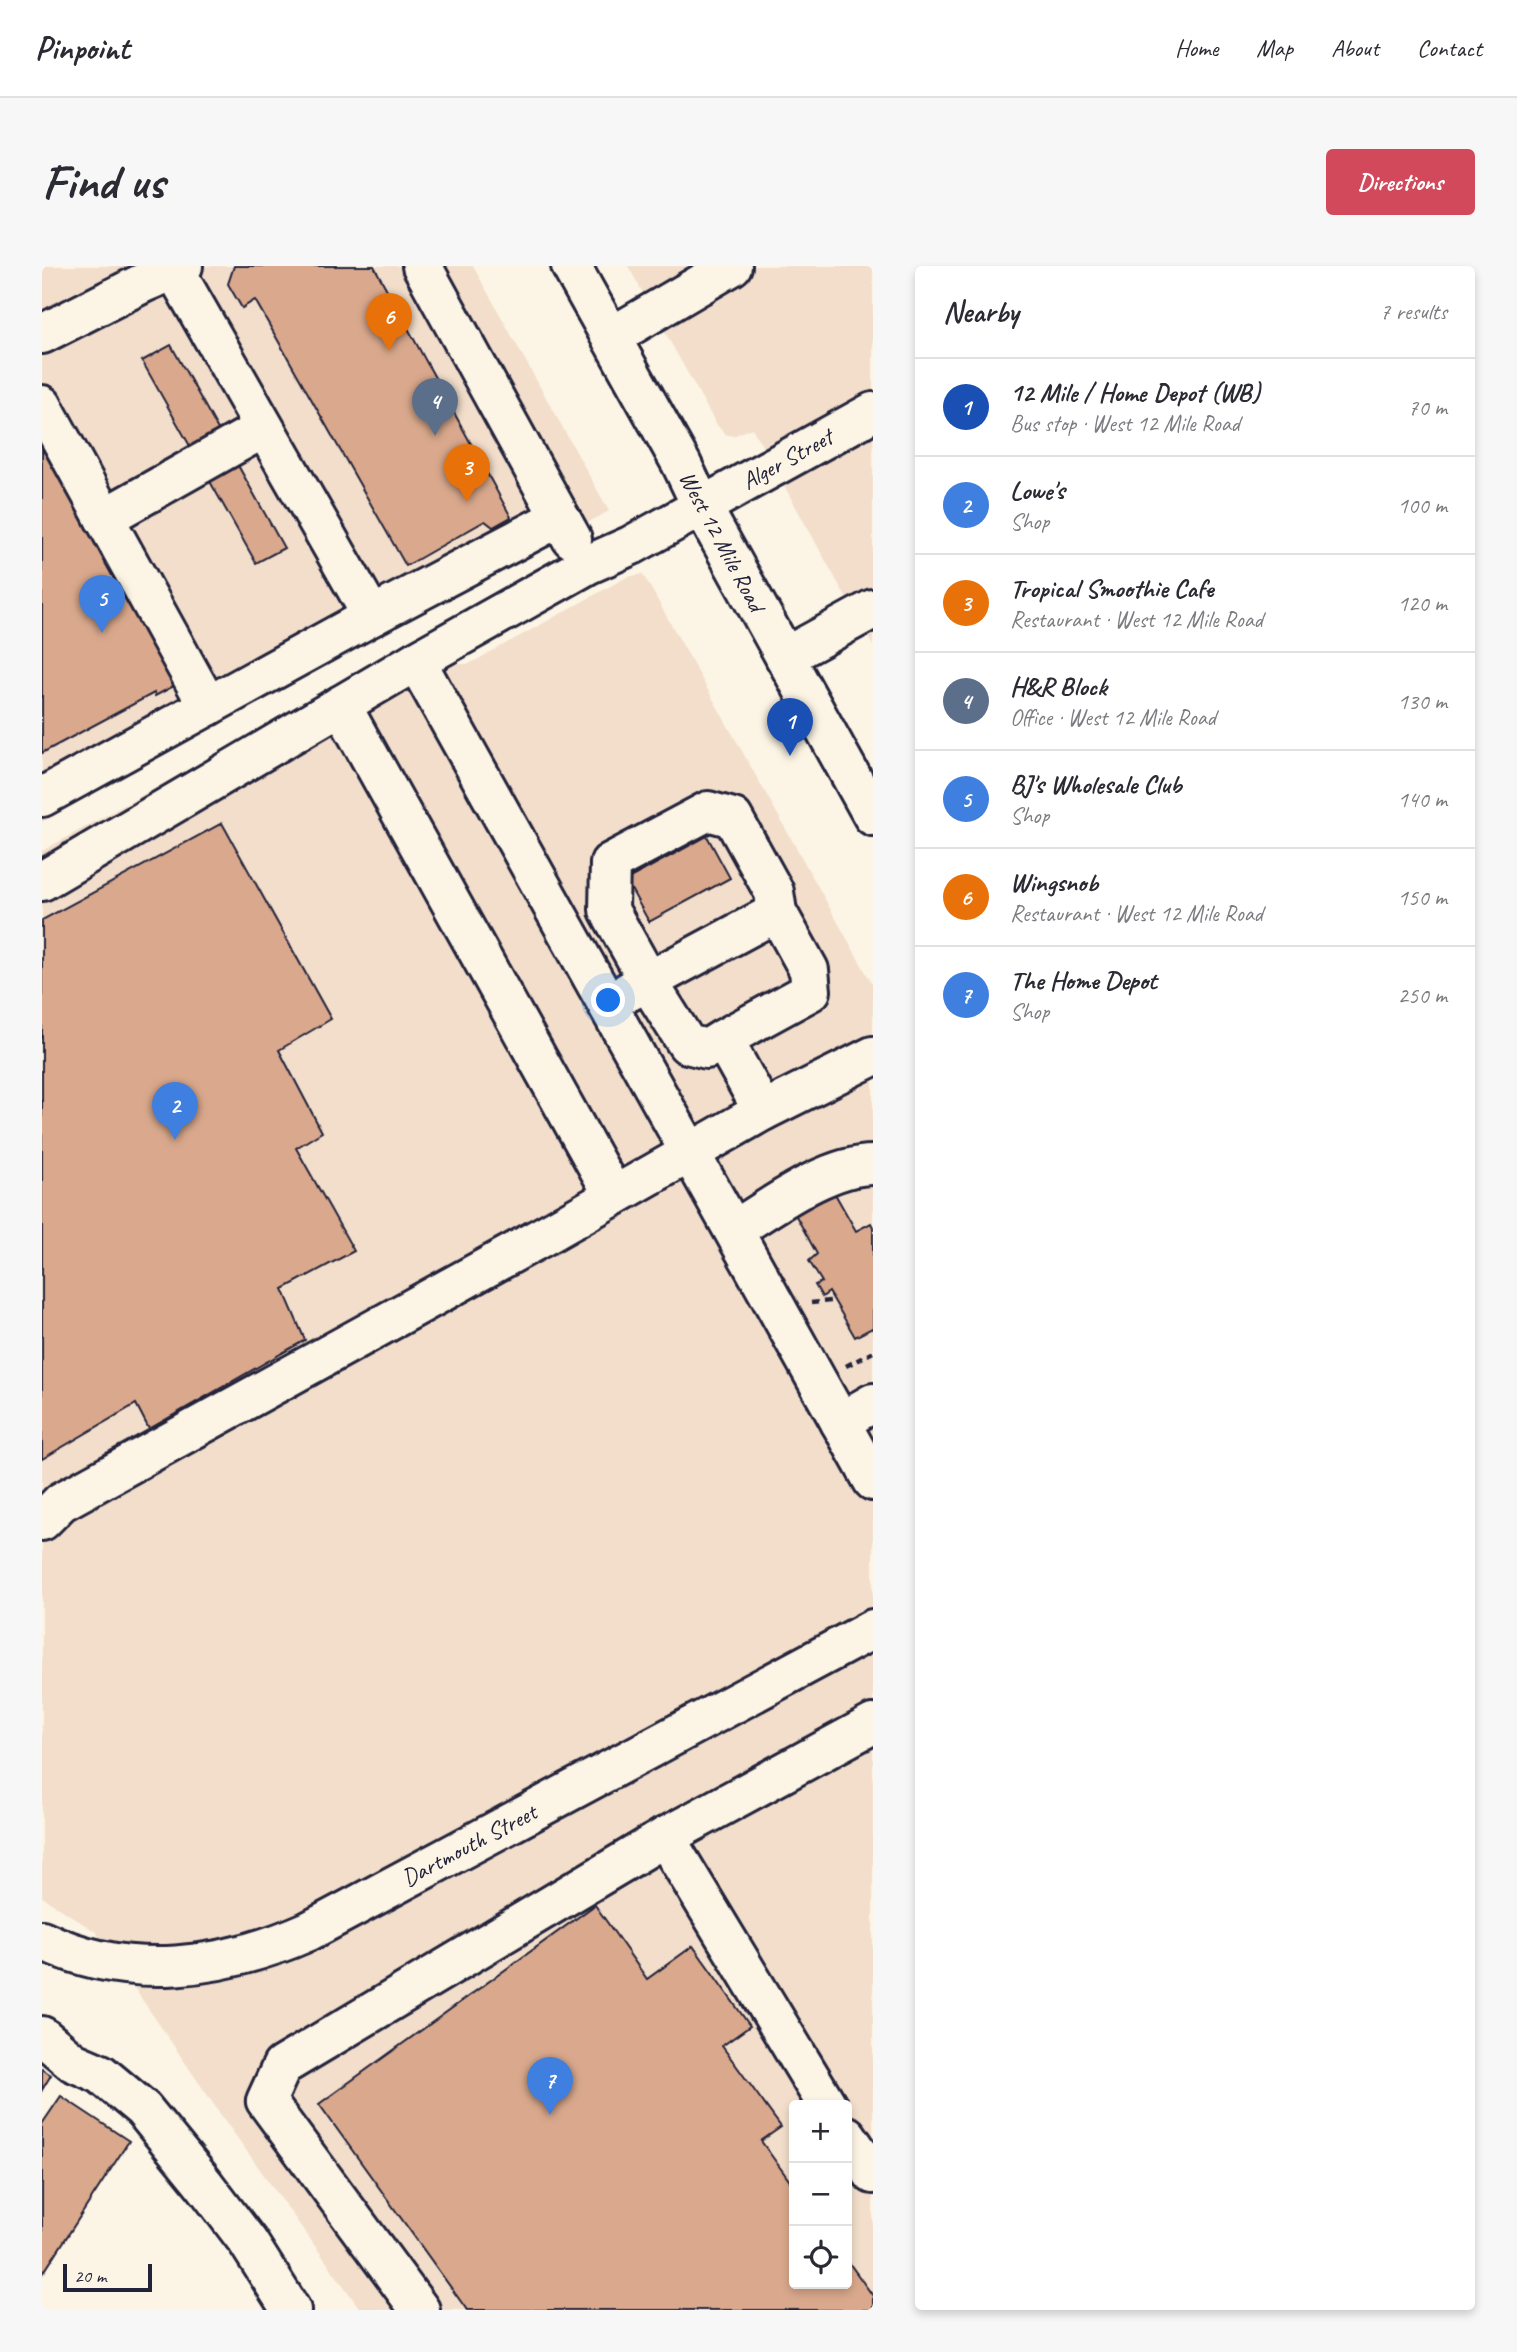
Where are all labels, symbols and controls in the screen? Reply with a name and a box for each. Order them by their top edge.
text: Pinpoint [35,27,129,69]
text: Home [1175,33,1218,63]
text: Map [1256,33,1293,63]
text: About [1331,33,1379,63]
text: Contact [1417,33,1482,63]
button: Directions [1326,149,1475,215]
text: Find us [42,151,164,213]
pin: 6 [366,293,412,351]
text: Nearby [943,293,1019,331]
text: 7 results [1380,297,1447,326]
text: 12 Mile / Home Depot (WB) [1010,376,1260,409]
pin: 4 [412,378,458,436]
text: 1 [961,393,971,422]
text: 70 m [1408,393,1447,422]
text: Bus stop · West 12 Mile Road [1010,409,1240,438]
street label: Alger Street [736,420,840,496]
pin: 3 [444,444,490,502]
street label: West 12 Mile Road [672,466,773,619]
text: Lowe's [1010,474,1065,507]
text: 2 [961,491,971,520]
text: 100 m [1398,491,1447,520]
text: Shop [1010,507,1049,536]
text: Tropical Smoothie Cafe [1010,572,1213,605]
pin: 5 [79,575,125,633]
text: 3 [961,589,971,618]
text: 120 m [1398,589,1447,618]
text: Restaurant · West 12 Mile Road [1010,605,1263,634]
text: H&R Block [1010,670,1107,703]
text: 4 [961,687,971,716]
text: 130 m [1398,687,1447,716]
pin: 1 [767,698,813,756]
text: Office · West 12 Mile Road [1010,703,1216,732]
text: BJ's Wholesale Club [1010,768,1182,801]
text: 5 [961,785,971,814]
text: 140 m [1398,785,1447,814]
text: Shop [1010,801,1049,830]
text: Wingsnob [1010,866,1098,899]
text: 6 [961,883,971,912]
text: 150 m [1398,883,1447,912]
text: Restaurant · West 12 Mile Road [1010,899,1263,928]
text: The Home Depot [1010,964,1157,997]
text: 7 [961,981,971,1010]
text: 250 m [1398,981,1447,1010]
your location [591,983,625,1017]
text: Shop [1010,997,1049,1026]
pin: 2 [152,1082,198,1140]
street label: Dartmouth Street [397,1796,543,1893]
pin: 7 [527,2057,573,2115]
map controls [789,2100,852,2289]
button: + [789,2100,852,2163]
button: − [789,2163,852,2226]
button: locate [789,2226,852,2289]
scale bar [63,2261,152,2293]
text: 20 m [74,2264,106,2288]

